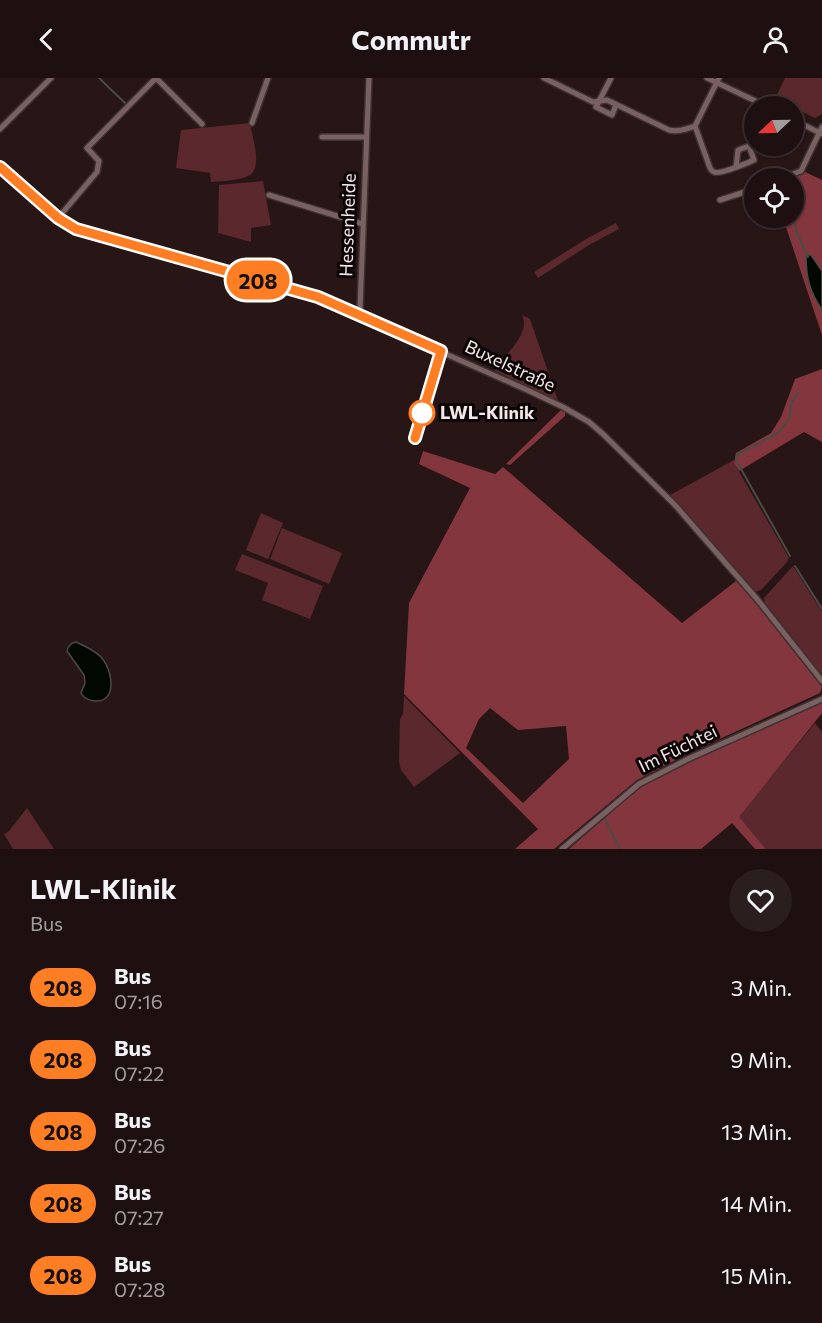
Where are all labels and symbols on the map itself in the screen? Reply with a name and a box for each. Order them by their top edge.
north arrow [744,96,804,156]
street label: Hessenheide [334,173,360,277]
line badge: 208 [224,260,292,300]
street label: Buxelstraße [462,335,559,396]
marker: LWL-Klinik [409,400,435,426]
place label: LWL-Klinik [440,401,535,423]
street label: Im Füchtei [635,720,721,777]

